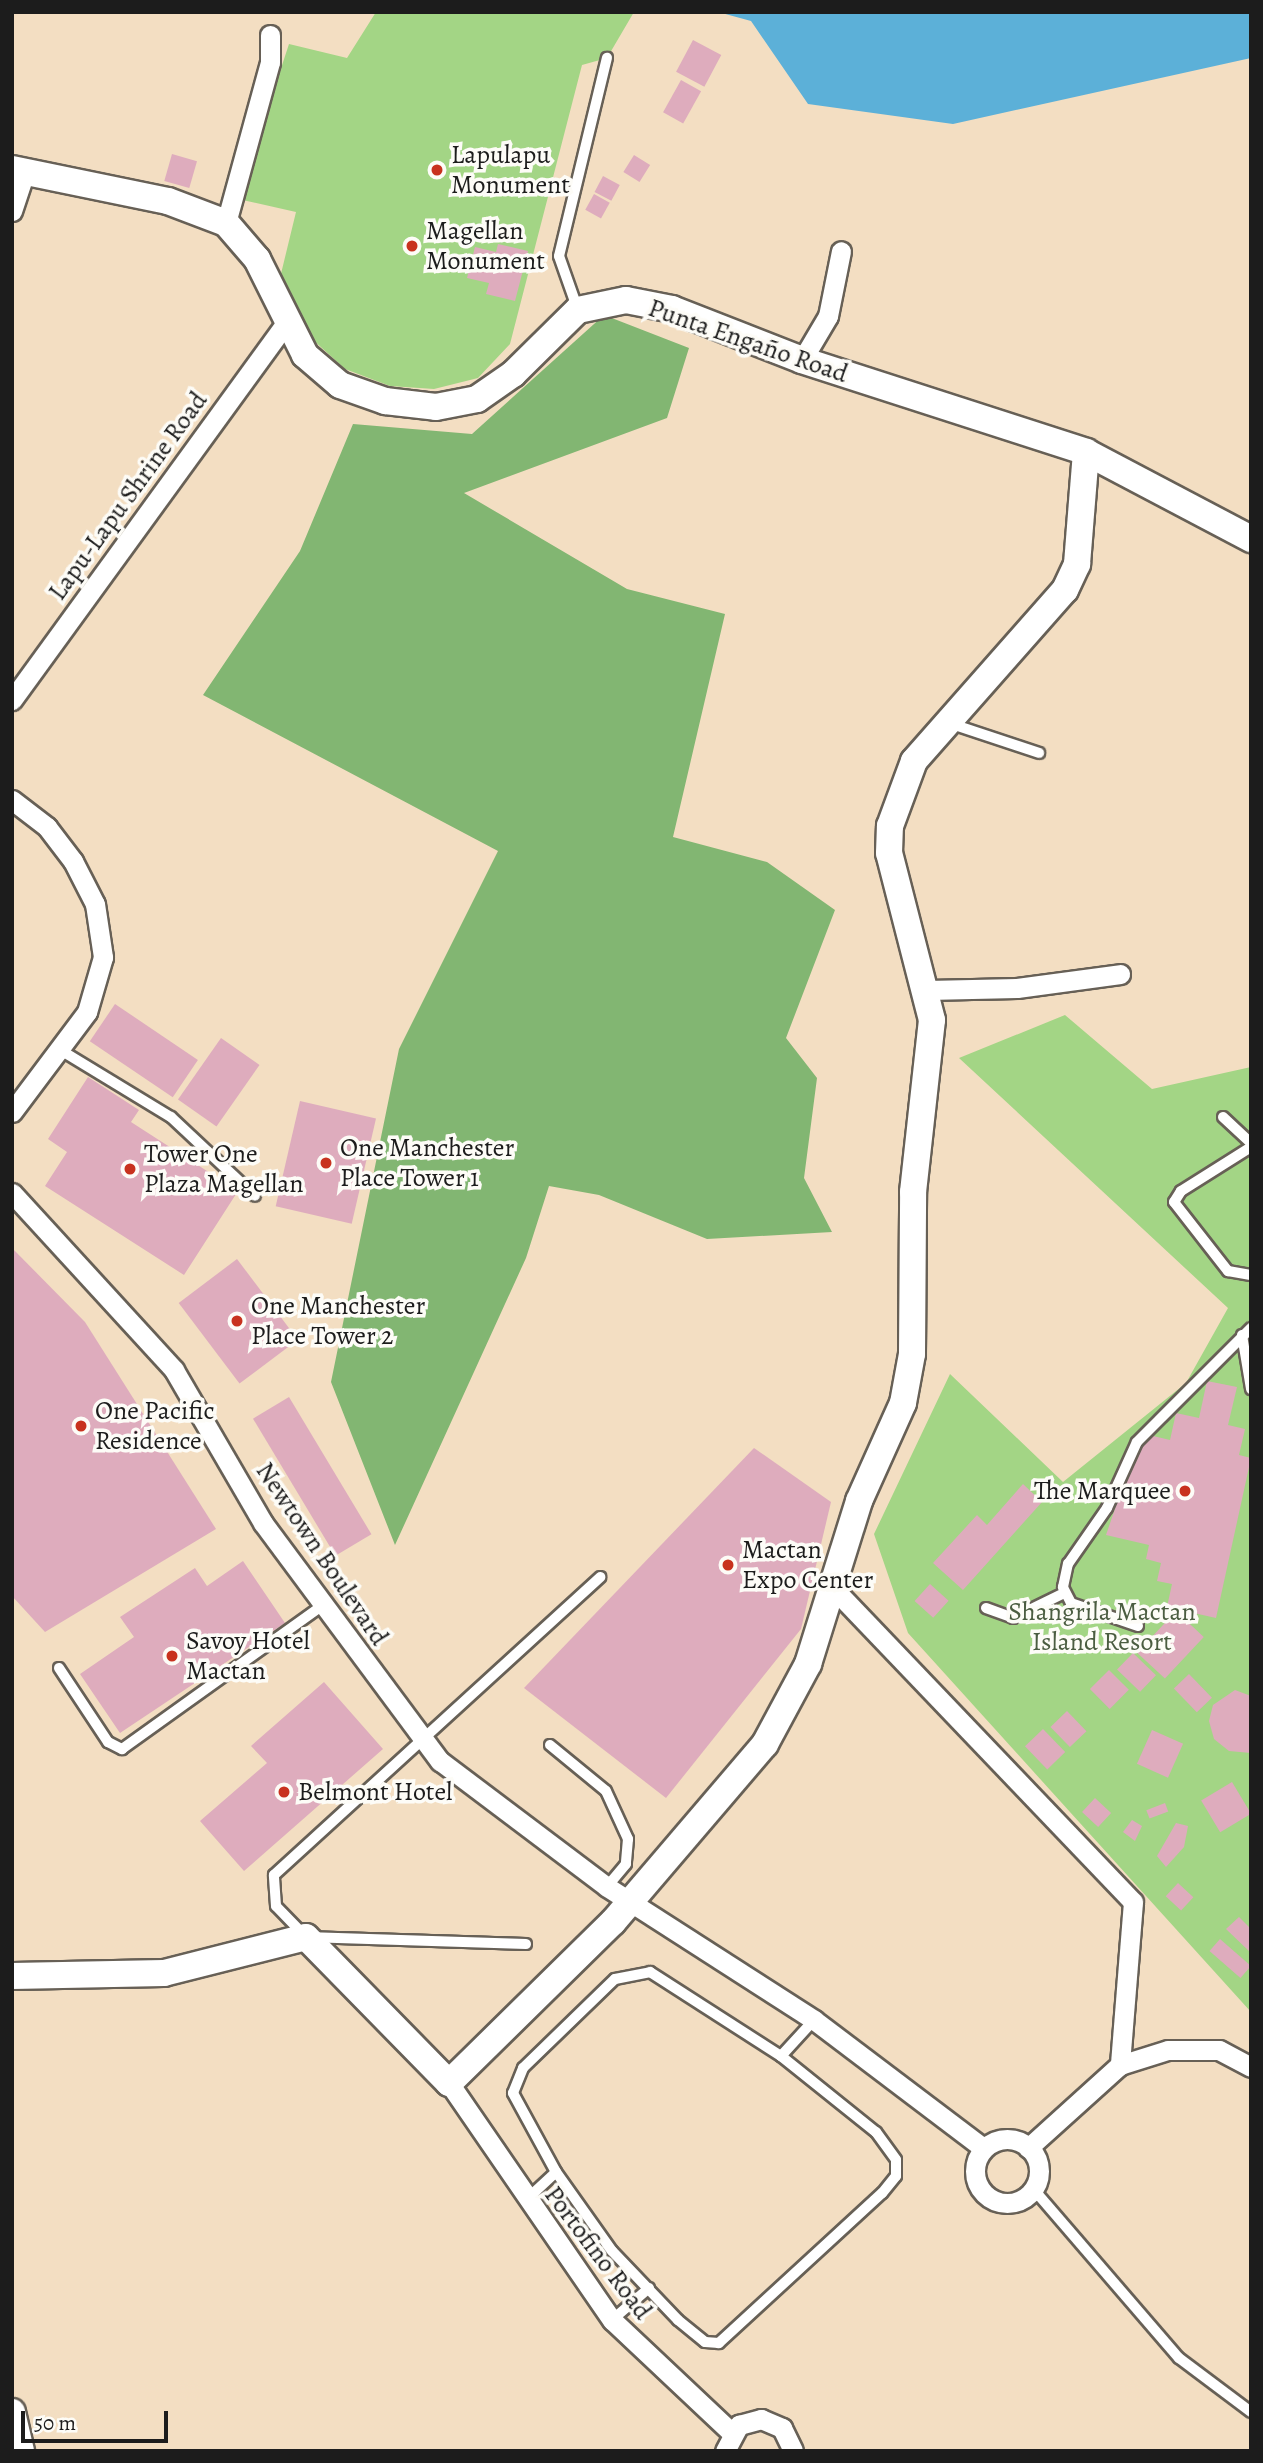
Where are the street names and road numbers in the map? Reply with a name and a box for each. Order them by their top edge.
street label: Punta Engaño Road [644,292,852,390]
street label: Lapu-Lapu Shrine Road [42,386,214,606]
street label: Newtown Boulevard [249,1456,395,1652]
street label: Portofino Road [538,2180,658,2326]

